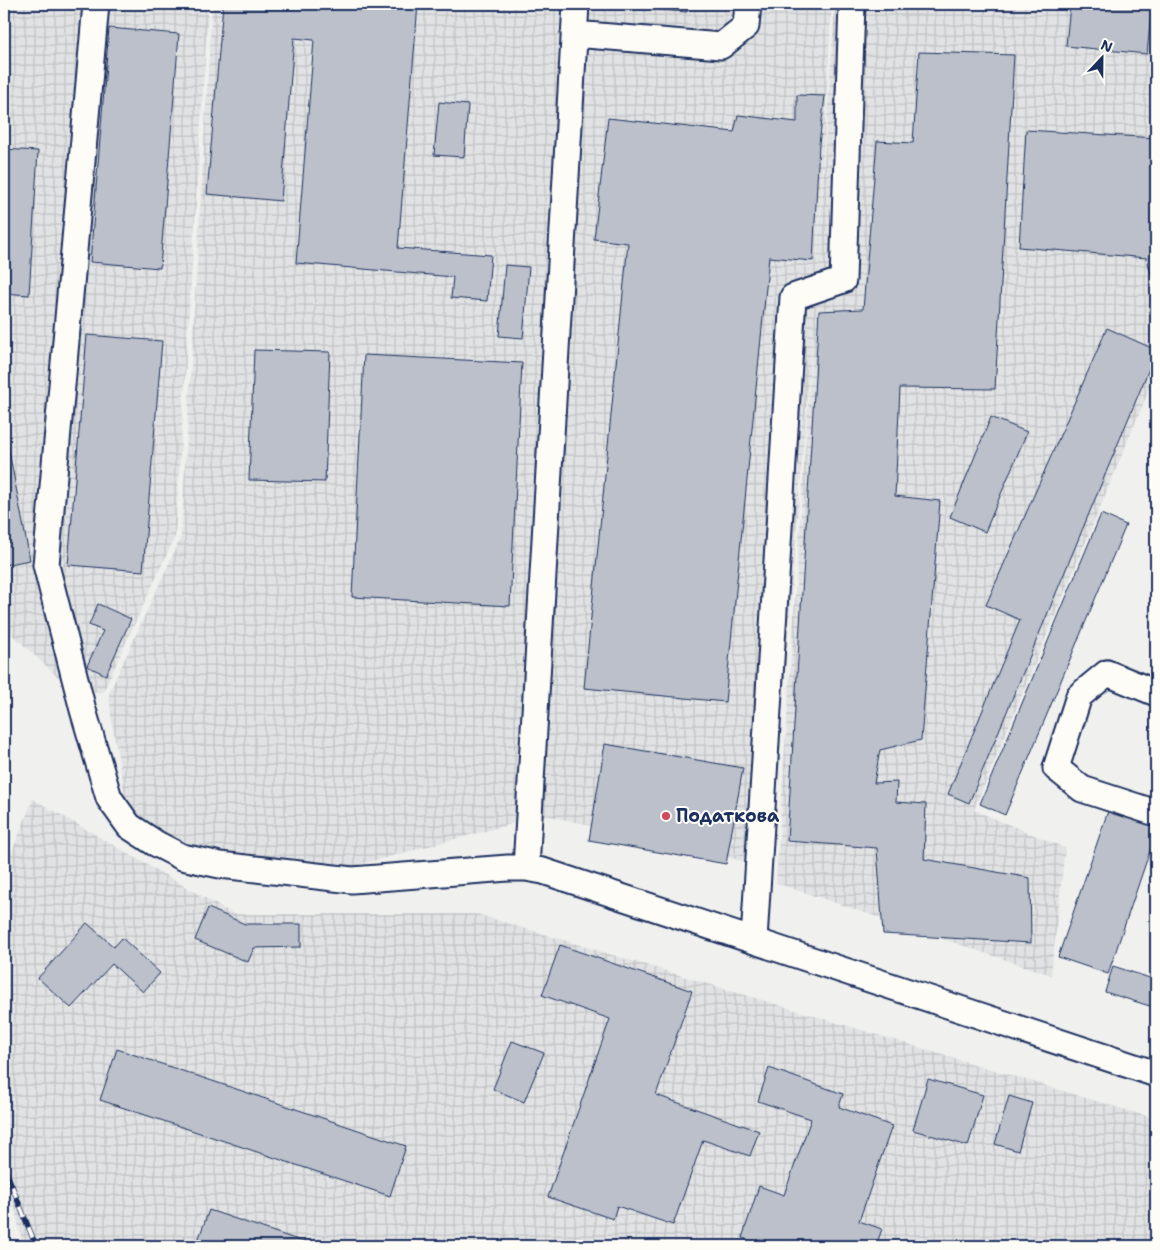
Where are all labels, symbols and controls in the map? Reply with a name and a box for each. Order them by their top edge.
north arrow [1078,32,1128,82]
text: N [1098,36,1115,56]
place label: Податкова [676,804,780,828]
marker: Податкова [660,810,672,822]

